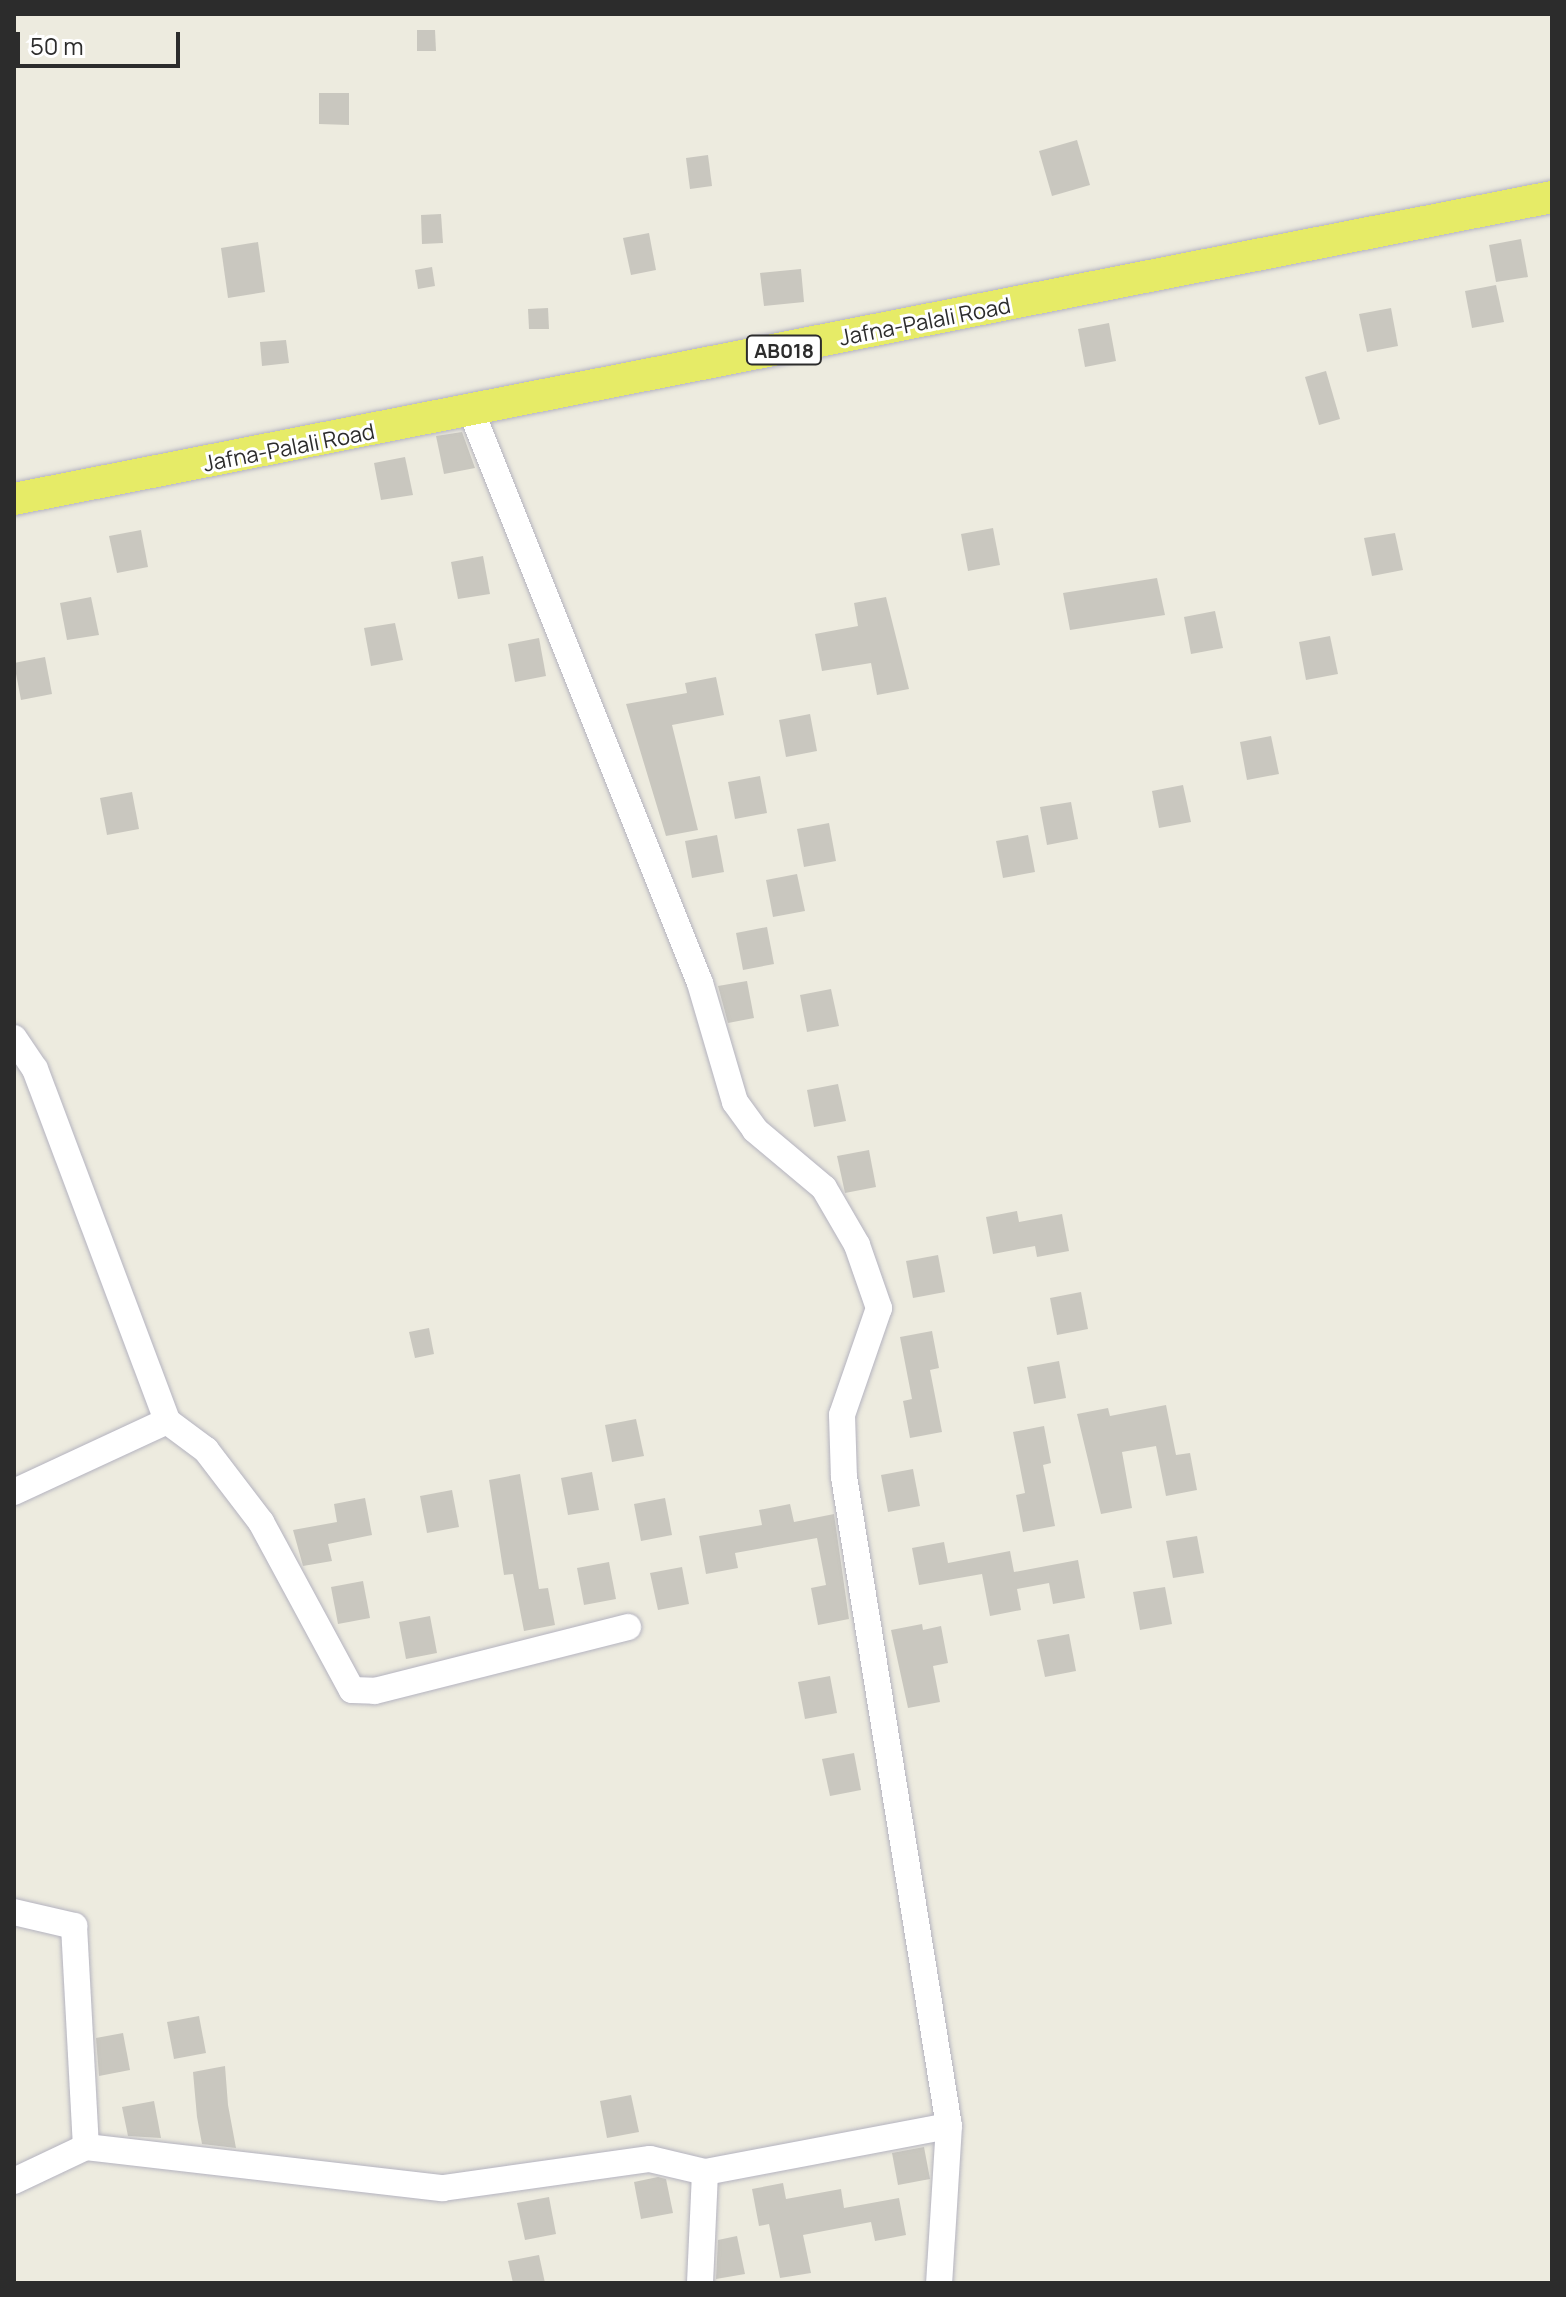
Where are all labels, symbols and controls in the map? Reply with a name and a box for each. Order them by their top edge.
scale bar [20,16,184,66]
text: 50 m [30,29,84,62]
street label: Jafna-Palali Road [837,292,1013,352]
road number: AB018 [744,334,824,366]
street label: Jafna-Palali Road [201,418,377,478]

